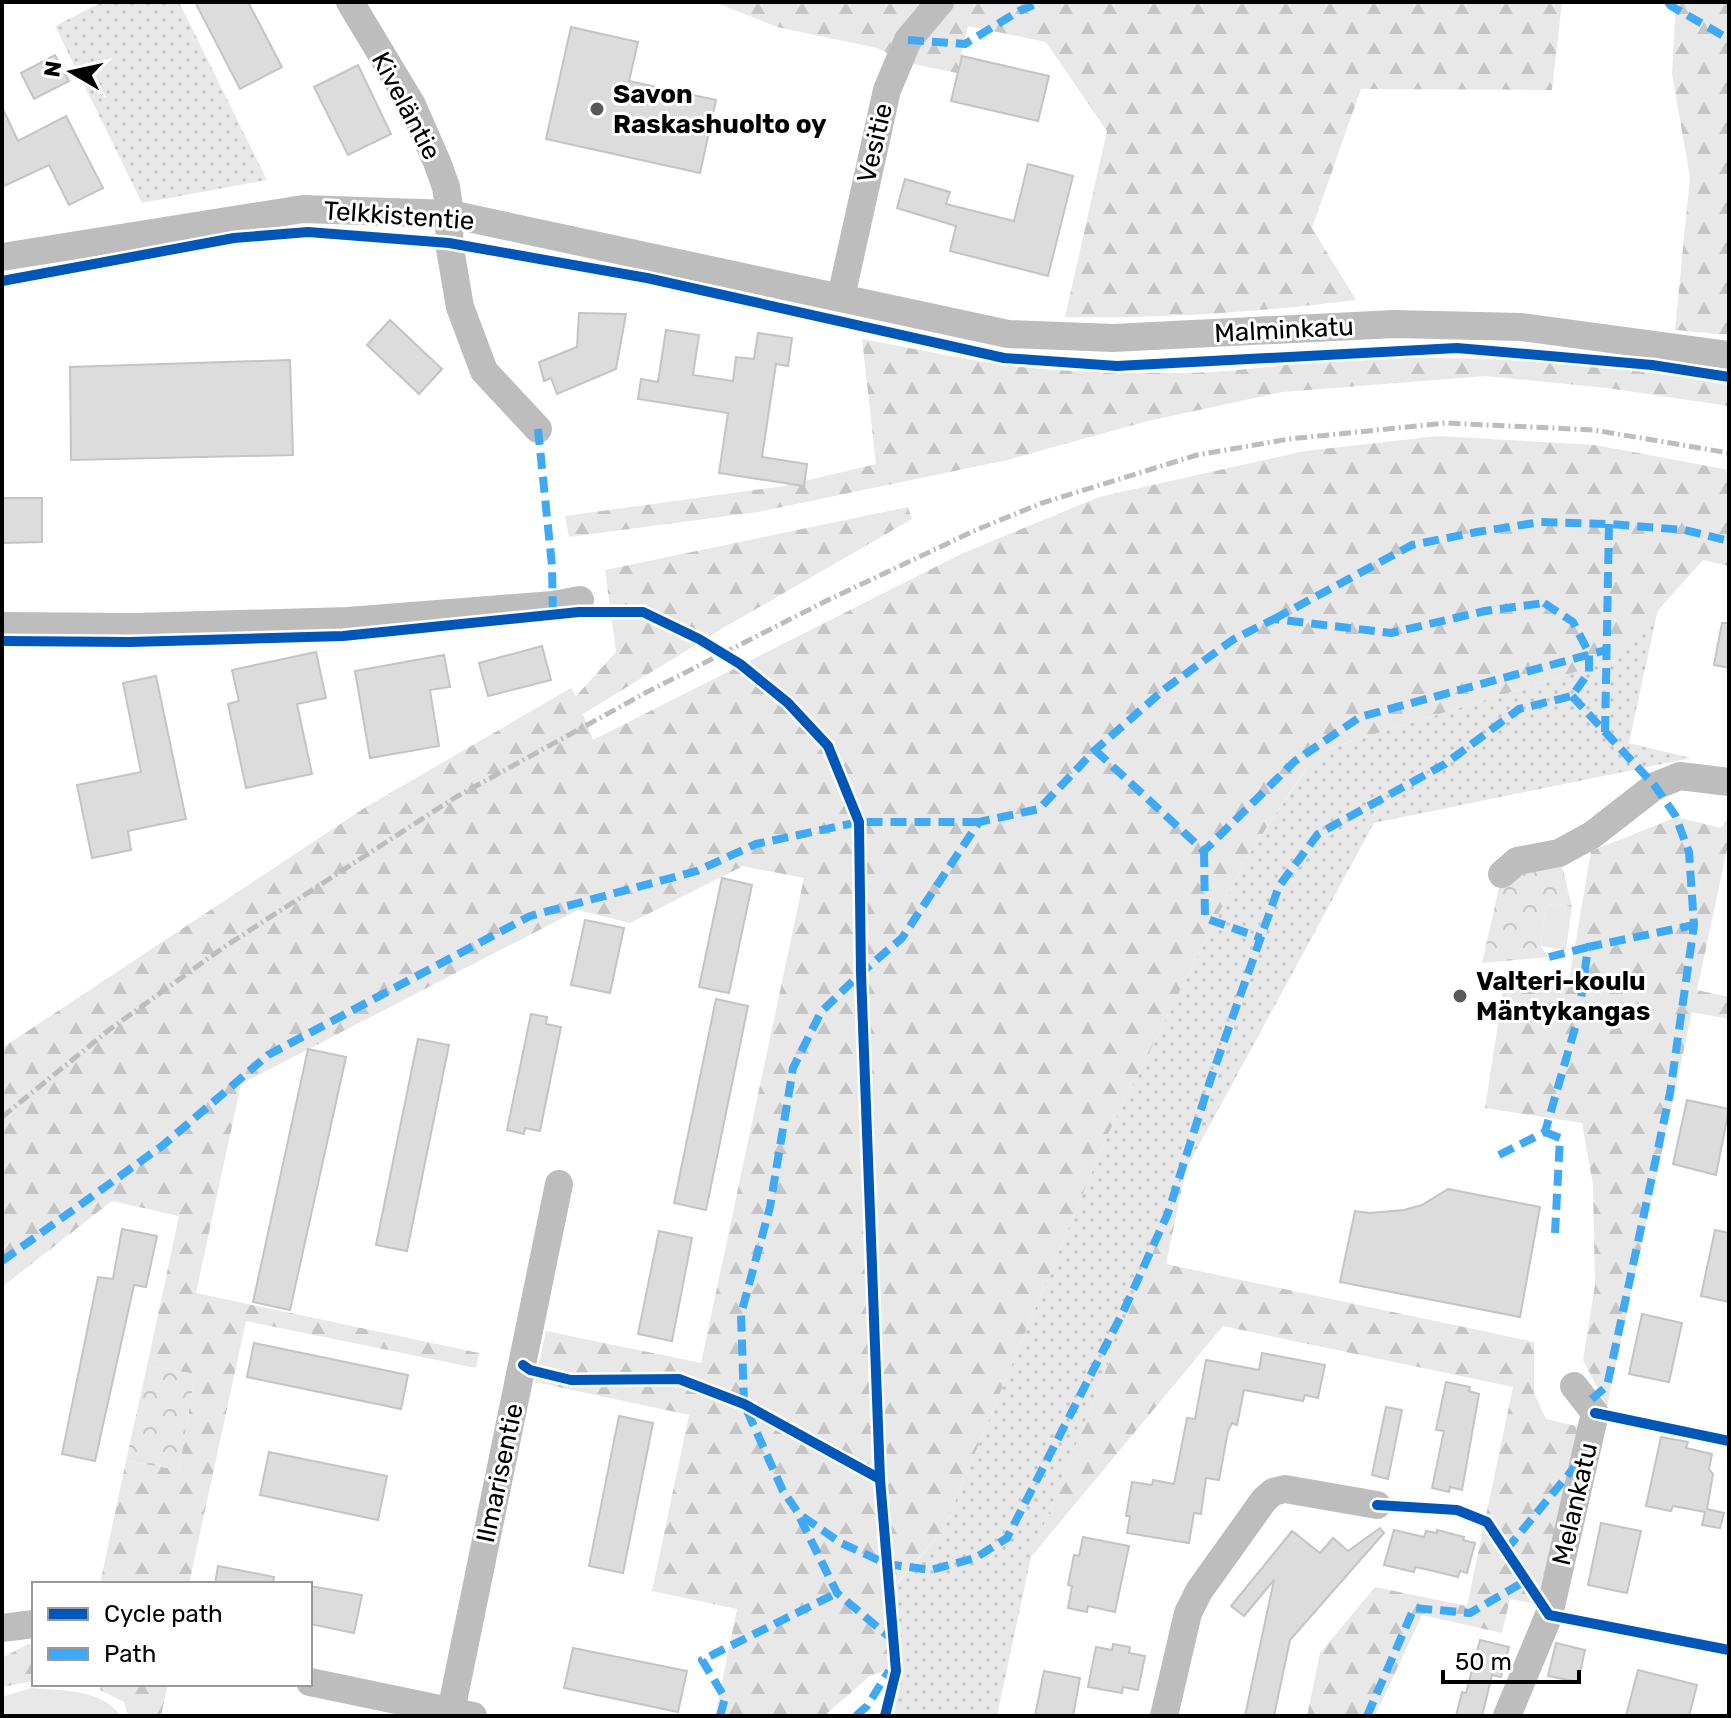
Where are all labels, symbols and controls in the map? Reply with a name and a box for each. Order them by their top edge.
north arrow [32,32,112,112]
street label: Kiveläntie [365,47,447,165]
text: N [38,59,67,79]
place label: Savon Raskashuolto oy [613,79,827,140]
marker: Savon Raskashuolto oy [588,100,606,118]
street label: Vesitie [851,100,899,186]
street label: Telkkistentie [323,195,475,237]
street label: Malminkatu [1213,311,1355,349]
place label: Valteri-koulu Mäntykangas [1476,966,1650,1027]
marker: Valteri-koulu Mäntykangas [1451,987,1469,1005]
street label: Ilmarisentie [470,1401,530,1545]
street label: Melankatu [1546,1440,1604,1568]
legend [32,1582,312,1686]
text: Cycle path [104,1600,223,1628]
scale bar [1443,1634,1579,1684]
text: Path [104,1640,156,1668]
text: 50 m [1455,1648,1512,1676]

